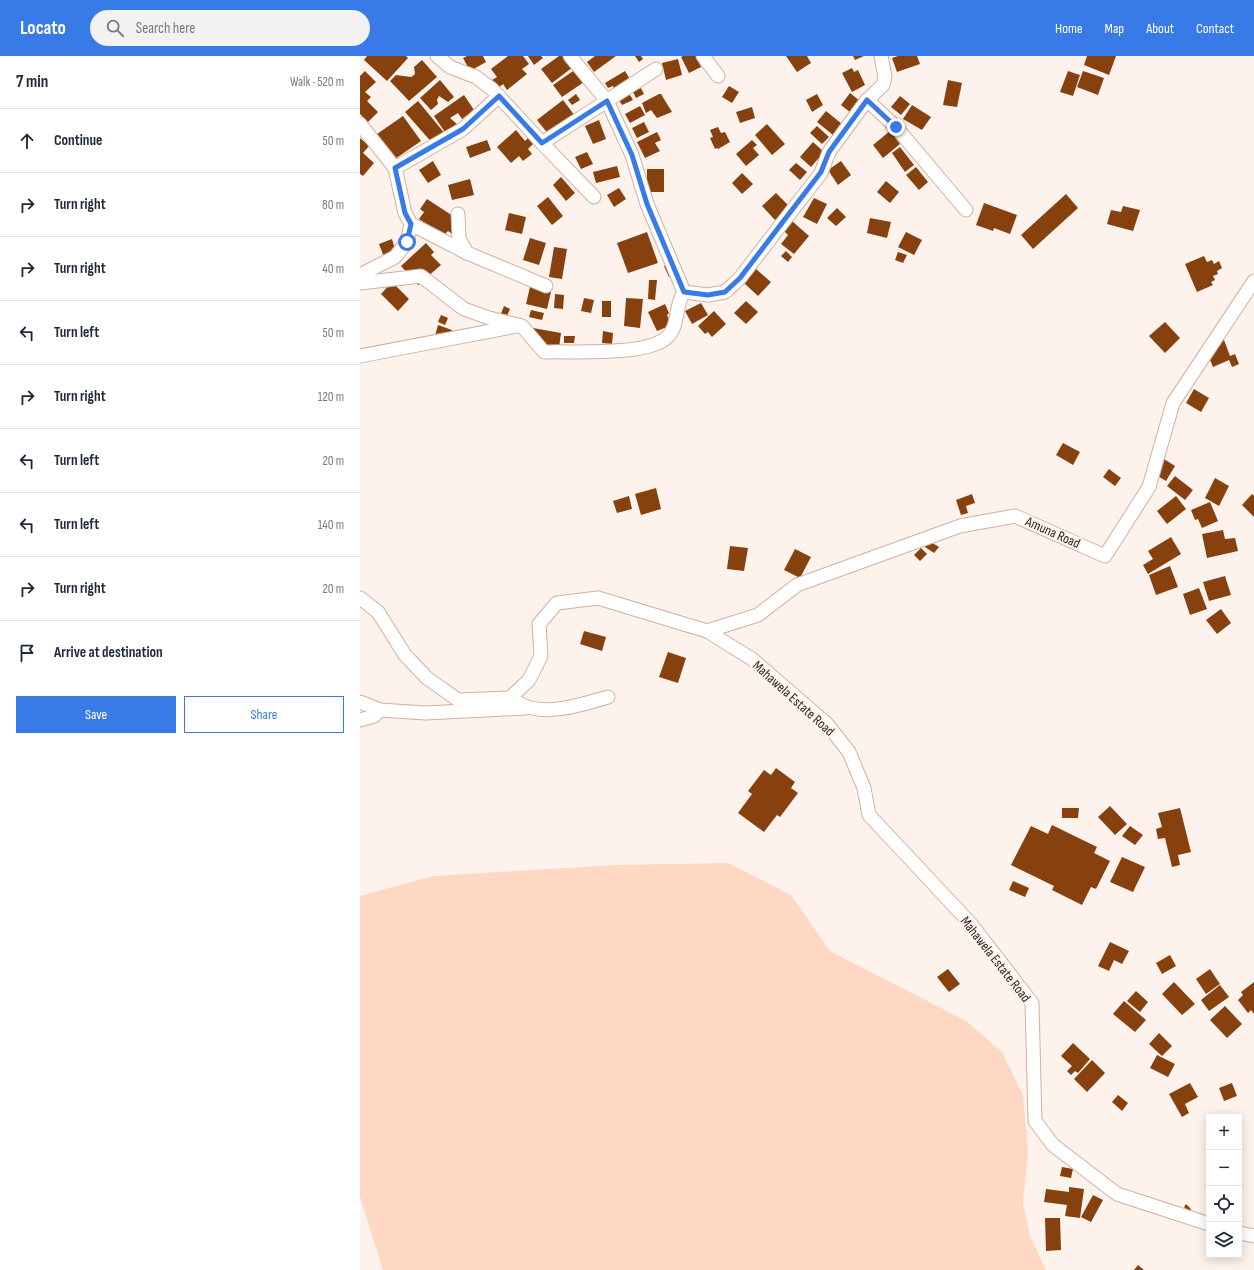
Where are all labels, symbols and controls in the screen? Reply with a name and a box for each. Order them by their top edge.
search box [90,10,370,46]
text: Locato [20,17,66,40]
icon: search [104,17,126,39]
text: Search here [136,19,195,38]
text: Home [1055,20,1083,37]
text: Map [1105,20,1124,37]
text: About [1146,20,1174,37]
text: Contact [1196,20,1234,37]
text: 7 min [16,72,48,92]
text: Walk · 520 m [290,74,344,90]
route end [887,118,905,136]
icon: ahead [16,130,38,152]
text: Continue [54,131,103,150]
text: 50 m [323,133,344,149]
icon: right [16,194,38,216]
text: Turn right [54,195,106,214]
text: 80 m [322,197,344,213]
route start [398,233,416,251]
icon: right [16,258,38,280]
text: Turn right [54,259,106,278]
text: 40 m [322,261,344,277]
icon: left [16,322,38,344]
text: Turn left [54,323,99,342]
text: 50 m [323,325,344,341]
icon: right [16,386,38,408]
text: Turn right [54,387,106,406]
text: 120 m [318,389,344,405]
icon: left [16,450,38,472]
text: Turn left [54,451,99,470]
text: 20 m [322,453,344,469]
street label: Amuna Road [1022,512,1083,552]
icon: left [16,514,38,536]
text: Turn left [54,515,99,534]
text: 140 m [318,517,344,533]
icon: right [16,578,38,600]
text: Turn right [54,579,106,598]
text: 20 m [322,581,344,597]
icon: arrive [16,642,38,664]
text: Arrive at destination [54,643,163,662]
street label: Mahawela Estate Road [749,657,838,740]
button: Save [16,696,176,733]
button: Share [184,696,344,733]
street label: Mahawela Estate Road [957,913,1035,1006]
map controls [1206,1114,1242,1258]
button: + [1206,1114,1242,1150]
button: − [1206,1150,1242,1186]
button: locate [1206,1186,1242,1222]
button: layers [1206,1222,1242,1258]

